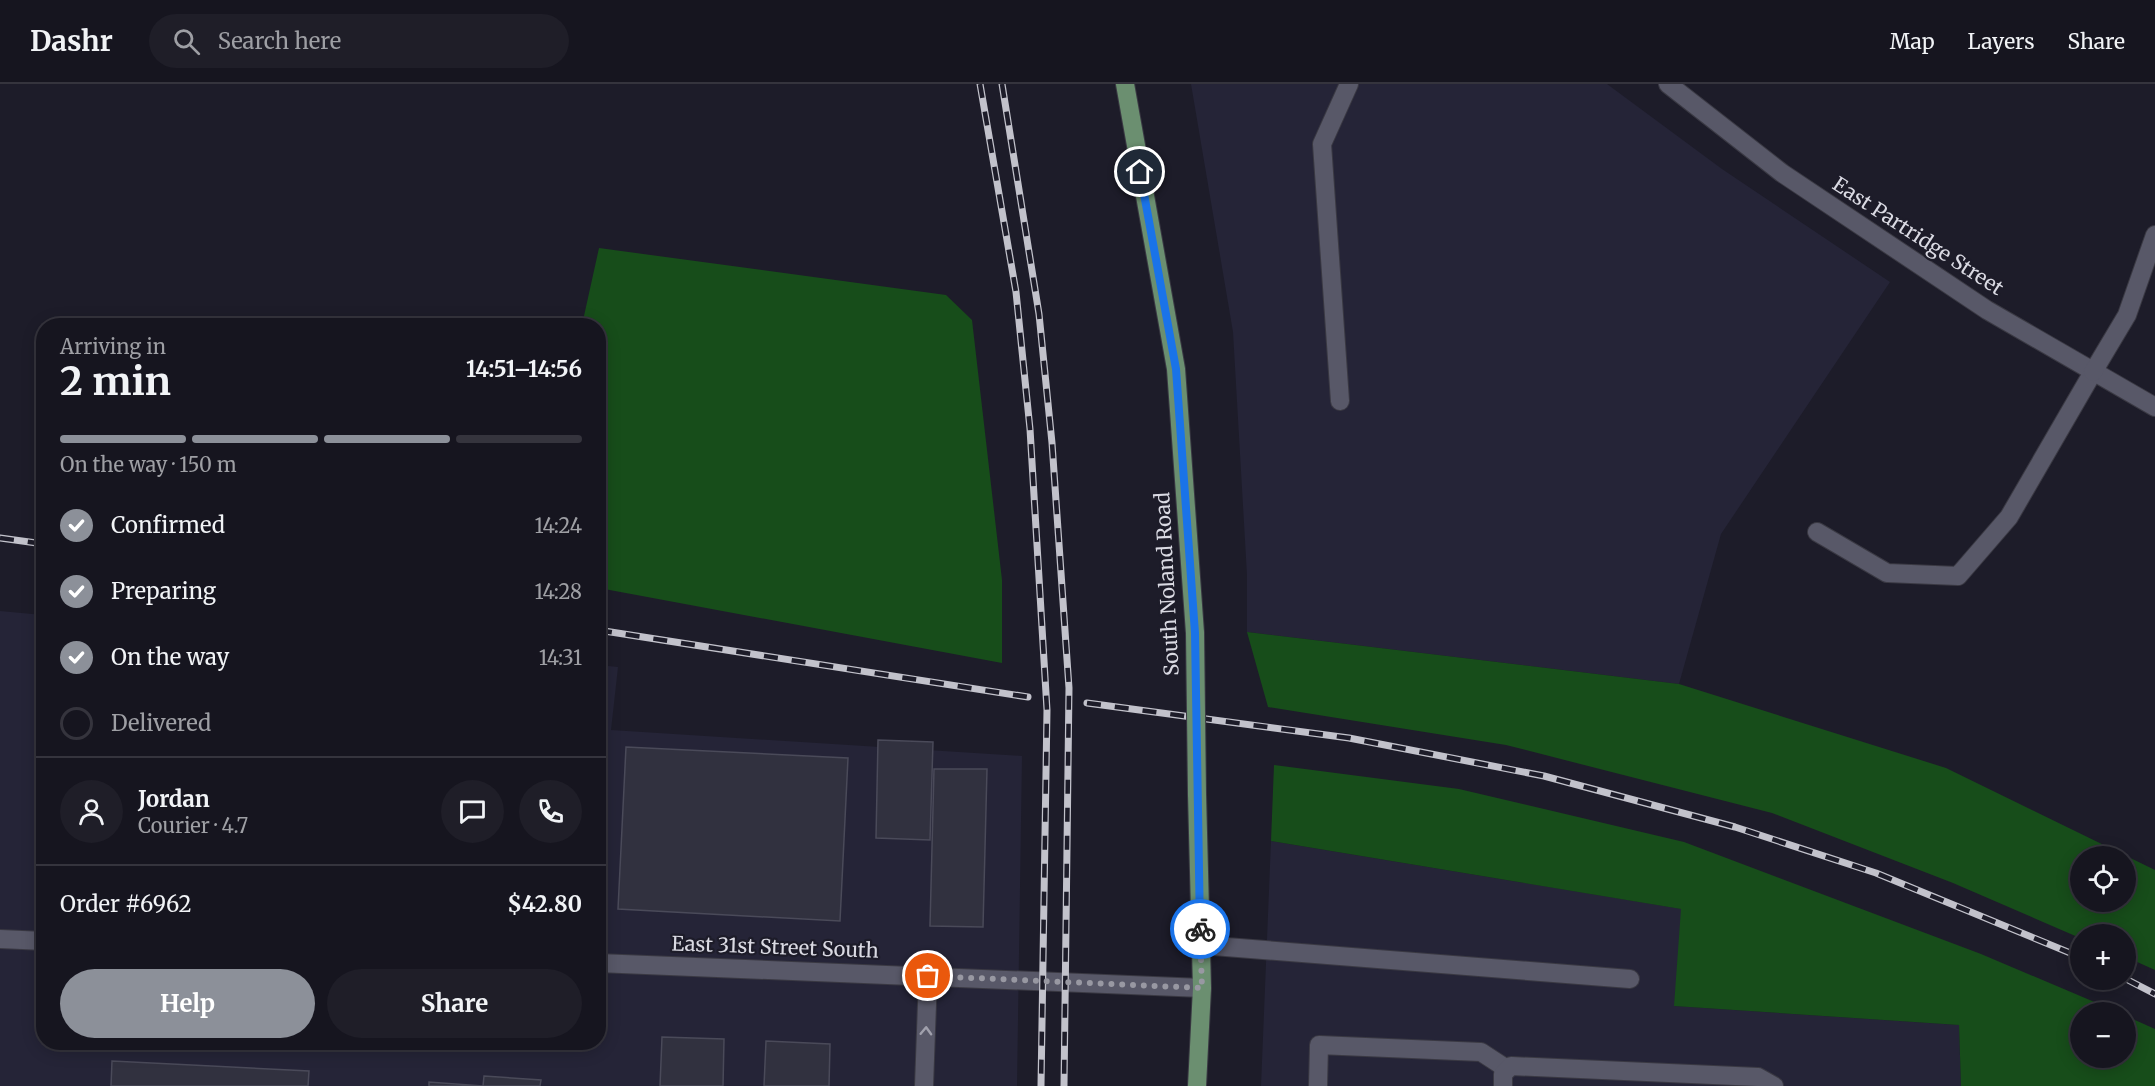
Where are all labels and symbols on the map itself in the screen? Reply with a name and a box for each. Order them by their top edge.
pin [1114,146,1165,197]
street label: East Partridge Street [1828,171,2008,300]
street label: South Noland Road [1149,491,1184,677]
courier [1170,899,1230,959]
street label: East 31st Street South [671,930,879,963]
pin [902,950,953,1001]
one-way arrow [920,1026,932,1035]

